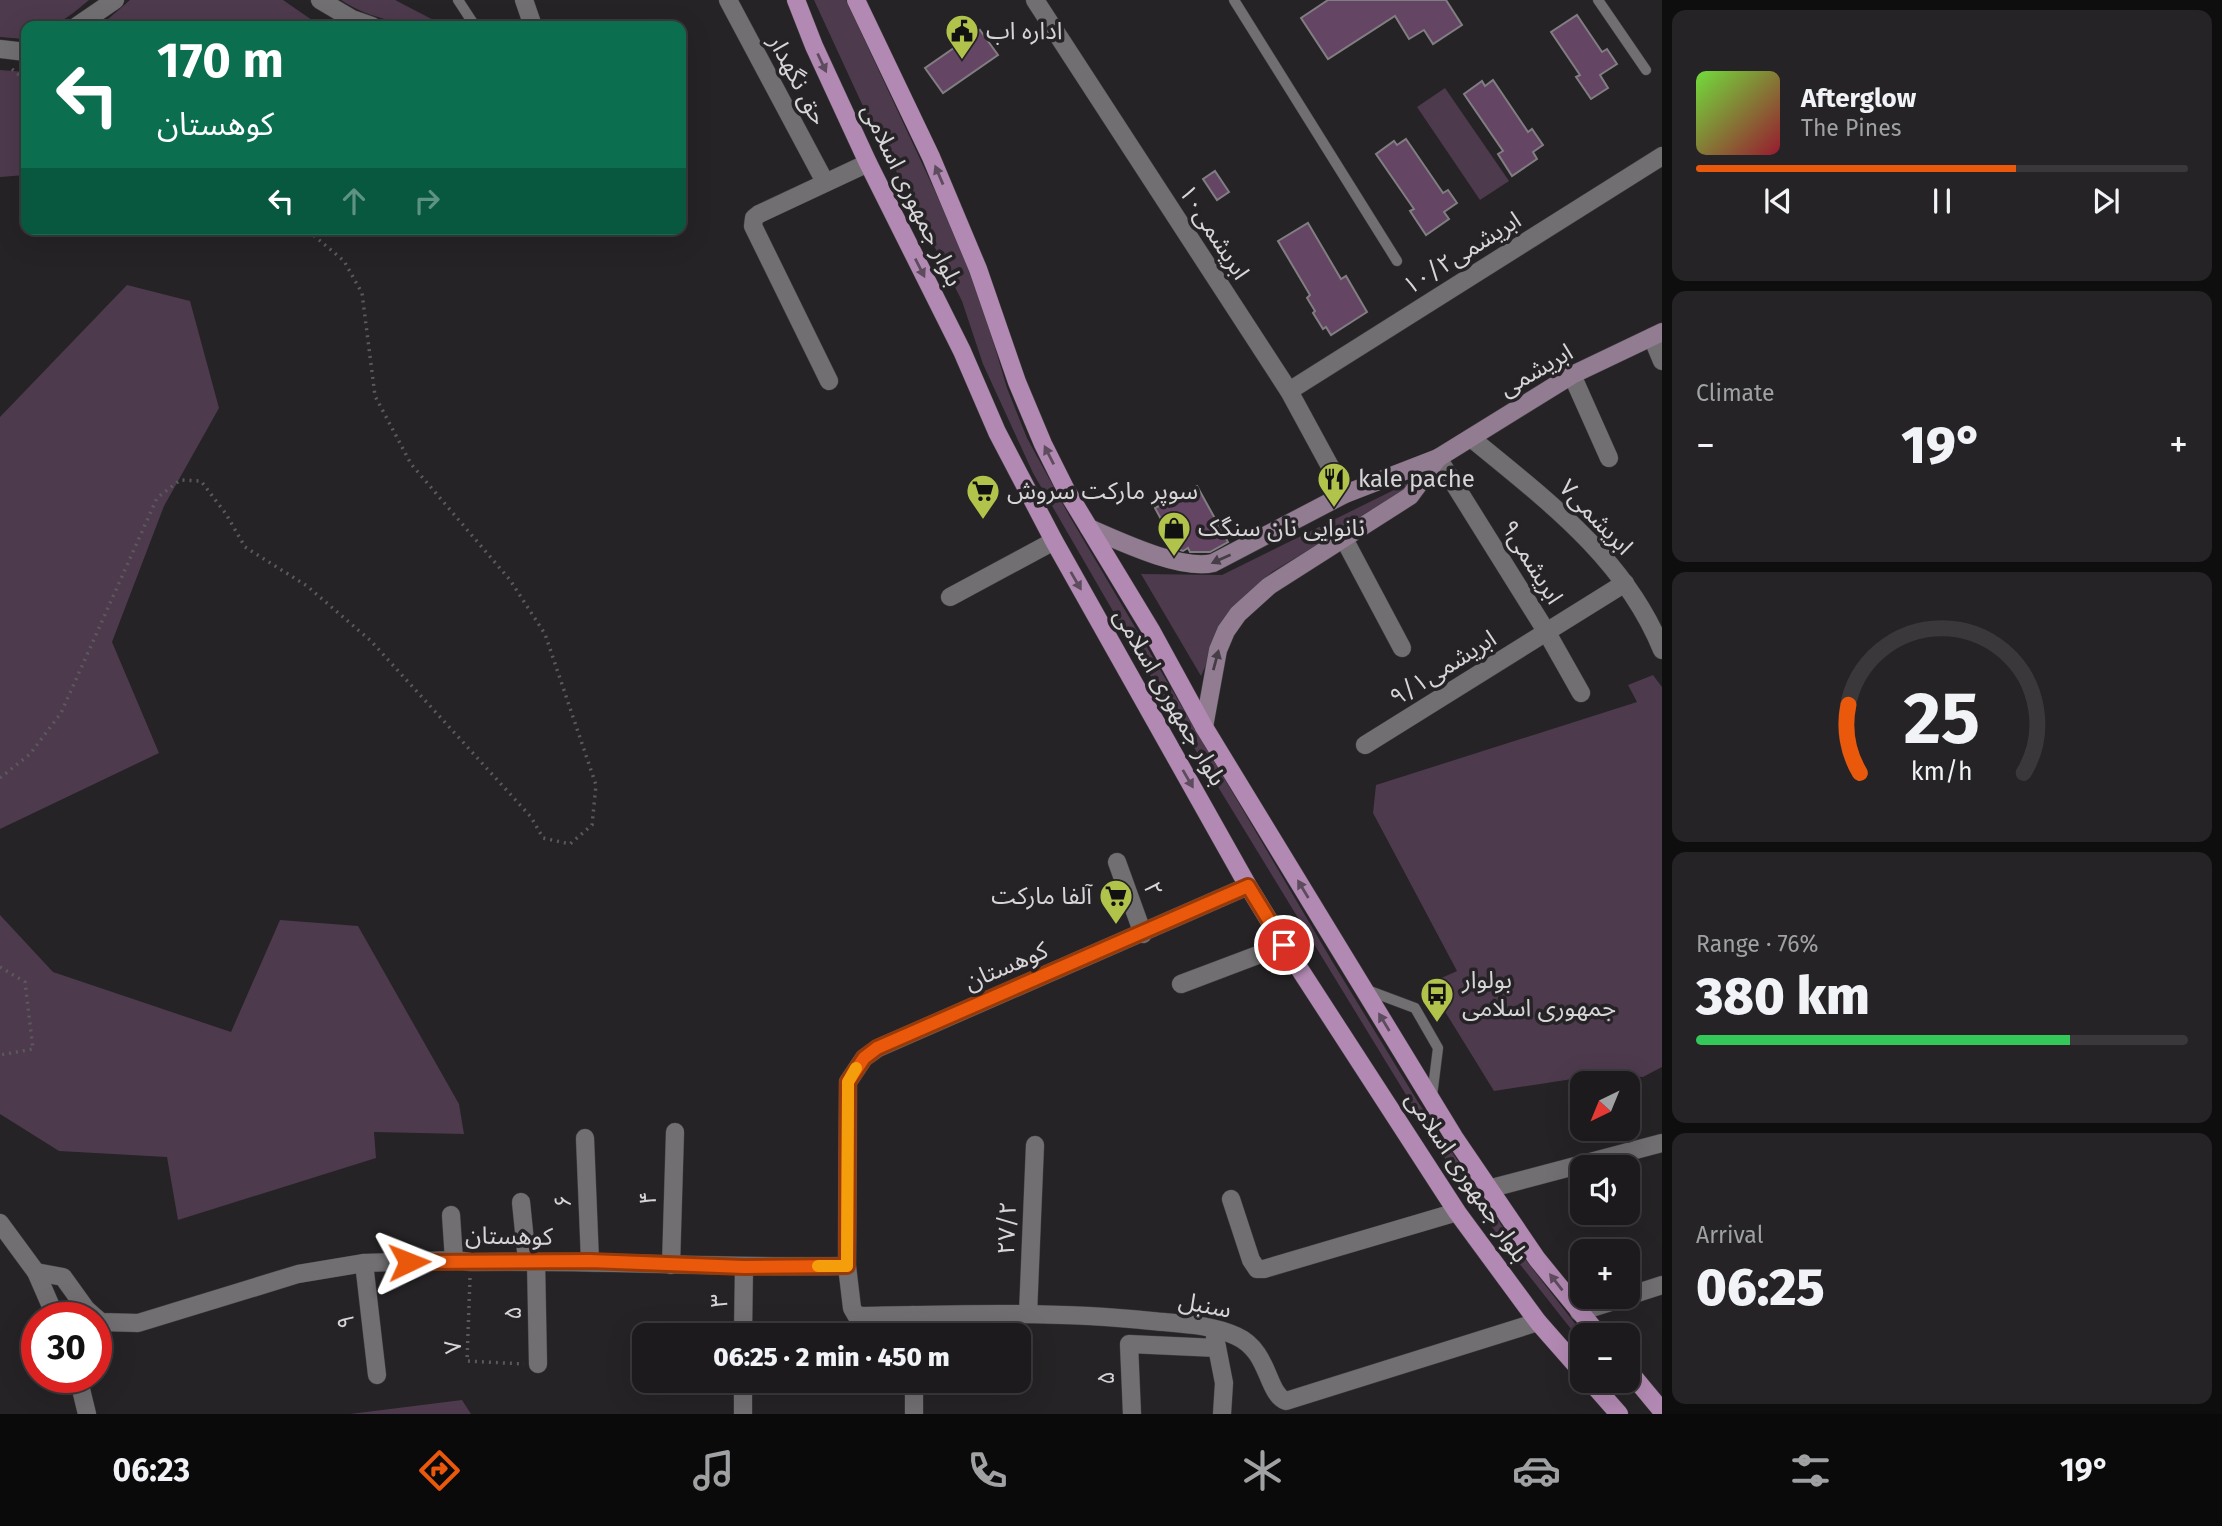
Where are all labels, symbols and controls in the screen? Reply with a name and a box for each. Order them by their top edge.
public building icon: اداره اب [943,12,981,61]
place label: اداره اب [986,17,1062,45]
street label: حق نگهدار [761,29,833,130]
text: 170 m [157,31,284,90]
icon: left [42,49,133,140]
one-way arrow [816,53,828,73]
text: Afterglow [1801,83,1916,114]
street label: بلوار جمهوری اسلامی [856,99,968,291]
text: کوهستان [157,105,274,143]
text: The Pines [1801,114,1902,142]
one-way arrow [933,164,944,185]
street label: ابریشمی۱۰ [1173,179,1255,285]
icon: left [262,182,300,220]
icon: ahead [335,182,373,220]
icon: right [408,182,446,220]
icon: previous [1759,182,1797,220]
icon: pause [1923,182,1961,220]
icon: next [2087,182,2125,220]
street label: ۱۰/۲ابریشمی [1398,206,1526,300]
one-way arrow [915,258,926,278]
street label: ابریشمی [1494,338,1578,402]
text: Climate [1696,379,1775,407]
text: 19° [1901,414,1983,477]
text: − [1696,422,1715,468]
text: + [2169,422,2188,468]
one-way arrow [1043,445,1054,465]
restaurant icon: kale pache [1315,460,1353,509]
place label: kale pache [1358,465,1475,493]
supermarket icon: سوپر مارکت سروش [964,472,1002,521]
street label: ابریشمی۷ [1553,474,1639,560]
place label: سوپر مارکت سروش [1007,477,1198,506]
shop icon: نانوایی نان سنگک [1155,509,1193,558]
place label: نانوایی نان سنگک [1198,514,1365,542]
street label: ابریشمی۹ [1495,515,1569,609]
one-way arrow [1211,553,1231,565]
one-way arrow [1070,572,1082,591]
street label: بلوار جمهوری اسلامی [1108,603,1232,791]
street label: ۹/۱ابریشمی [1385,624,1501,712]
one-way arrow [1211,648,1222,670]
text: 25 [1904,675,1980,762]
text: km/h [1911,757,1973,787]
one-way arrow [1182,770,1194,789]
supermarket icon: آلفا مارکت [1097,877,1135,926]
street label: ۲ [1137,878,1169,900]
one-way arrow [1297,879,1310,899]
place label: آلفا مارکت [991,882,1093,910]
pin [1254,915,1314,975]
icon: arrive [1265,926,1303,964]
text: Range · 76% [1696,930,1818,958]
street label: کوهستان [960,936,1053,996]
text: 380 km [1696,965,1870,1028]
place label: بولوار جمهوری اسلامی [1461,966,1616,1022]
bus stop icon: بولوار جمهوری اسلامی [1418,975,1456,1024]
one-way arrow [1378,1013,1390,1032]
north arrow [1570,1071,1640,1141]
map controls [1570,1071,1640,1393]
street label: بلوار جمهوری اسلامی [1399,1086,1535,1268]
button: sound [1570,1155,1640,1225]
street label: ۴ [634,1191,662,1205]
street label: ۶ [549,1193,577,1209]
street label: ۲۷/۲ [992,1201,1022,1255]
street label: کوهستان [465,1221,554,1251]
text: Arrival [1696,1221,1763,1249]
position arrow [372,1225,446,1299]
button: + [1570,1239,1640,1309]
text: 06:25 [1696,1256,1825,1319]
one-way arrow [1548,1274,1563,1292]
street label: سنبل [1176,1286,1234,1324]
street label: ۳ [705,1294,733,1308]
speed limit sign: 30 [21,1302,112,1393]
street label: ۵ [499,1306,527,1320]
street label: ۹ [331,1313,361,1331]
button: − [1570,1323,1640,1393]
street label: ۷ [438,1338,468,1356]
text: 06:25 · 2 min · 450 m [713,1342,950,1373]
street label: ۵ [1092,1370,1120,1386]
icon: directions [415,1446,464,1495]
icon: music [689,1446,738,1495]
icon: phone [963,1446,1012,1495]
icon: climate [1238,1446,1287,1495]
icon: car [1512,1446,1561,1495]
icon: filters [1786,1446,1835,1495]
text: 06:23 [113,1451,190,1489]
text: 19° [2060,1451,2109,1489]

